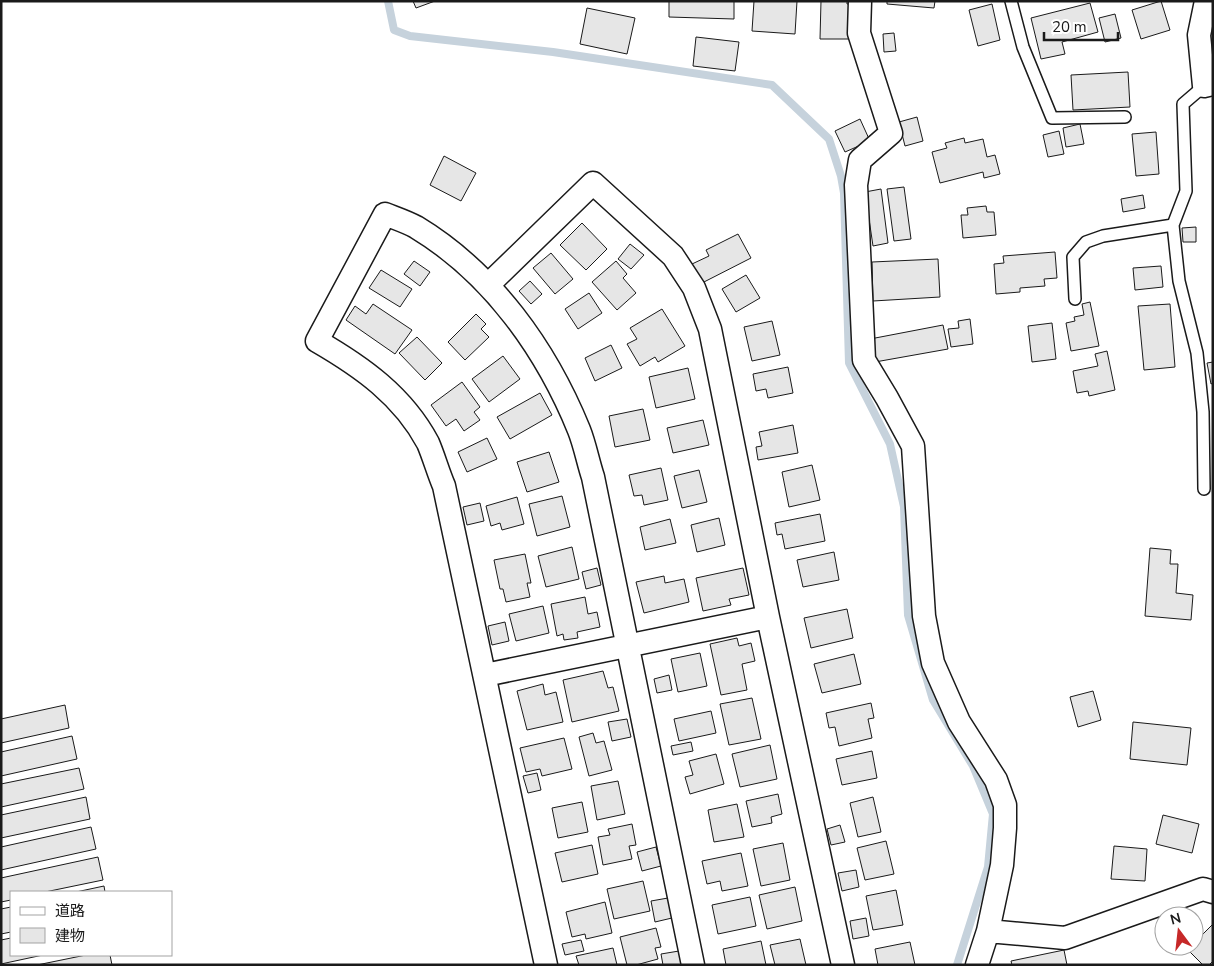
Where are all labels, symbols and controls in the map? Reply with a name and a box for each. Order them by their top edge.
scale bar [1044,10,1118,42]
text: 20 m [1052,17,1087,37]
legend [10,891,172,956]
text: 道路 [55,901,85,921]
north arrow [1154,906,1204,956]
text: N [1168,908,1183,929]
text: 建物 [55,926,85,946]

